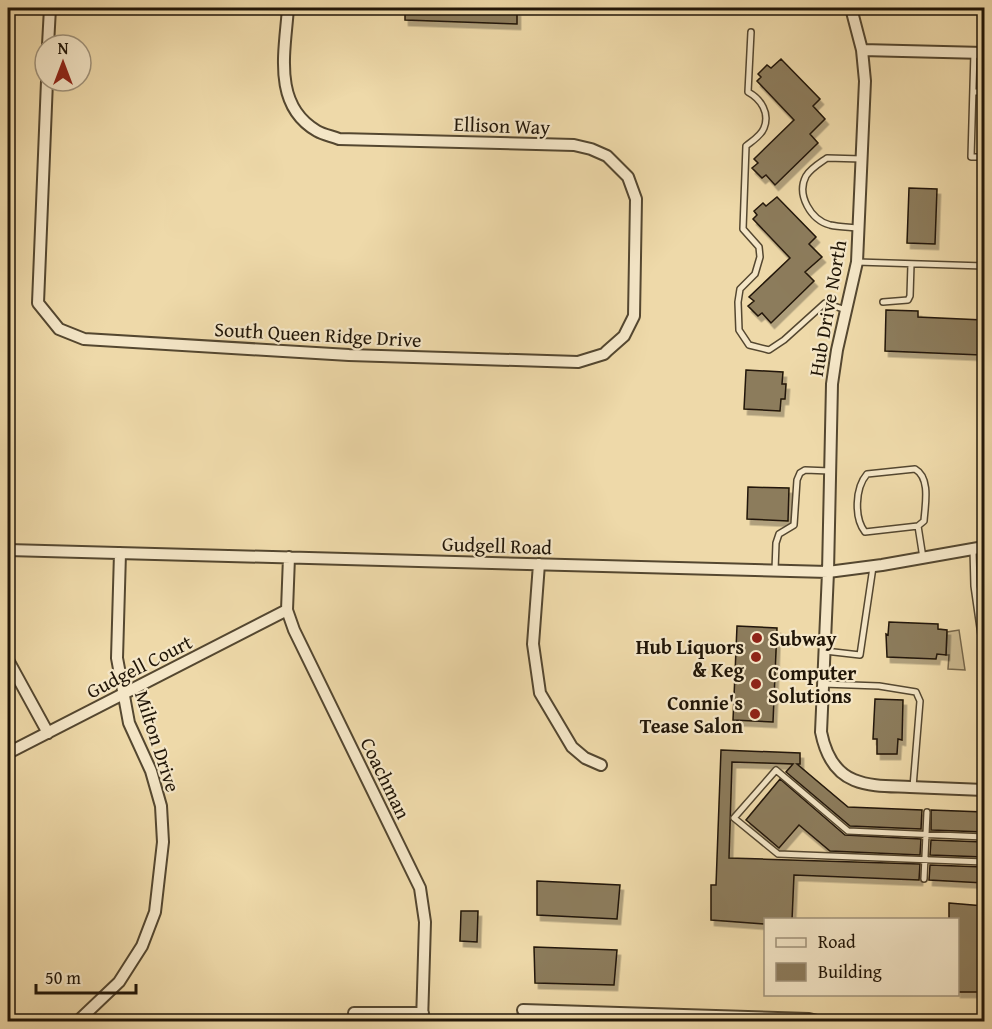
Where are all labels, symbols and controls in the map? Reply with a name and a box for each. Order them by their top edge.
north arrow [33,33,93,93]
text: N [58,36,69,60]
street label: Ellison Way [453,109,551,141]
street label: Hub Drive North [801,238,853,378]
street label: South Queen Ridge Drive [214,314,422,354]
street label: Gudgell Road [441,529,553,561]
place label: Subway [769,624,837,653]
street label: Gudgell Court [81,627,197,705]
marker: Subway [750,631,764,645]
place label: Hub Liquors & Keg [636,632,744,684]
marker: Hub Liquors & Keg [749,650,763,664]
place label: Computer Solutions [768,658,857,710]
marker: Computer Solutions [749,677,763,691]
street label: Milton Drive [128,686,188,796]
place label: Connie's Tease Salon [640,688,743,740]
marker: Connie's Tease Salon [748,707,762,721]
street label: Coachman [354,732,418,824]
legend [764,918,959,996]
text: Road [818,928,856,955]
scale bar [36,957,136,995]
text: Building [818,958,882,985]
text: 50 m [45,964,81,991]

